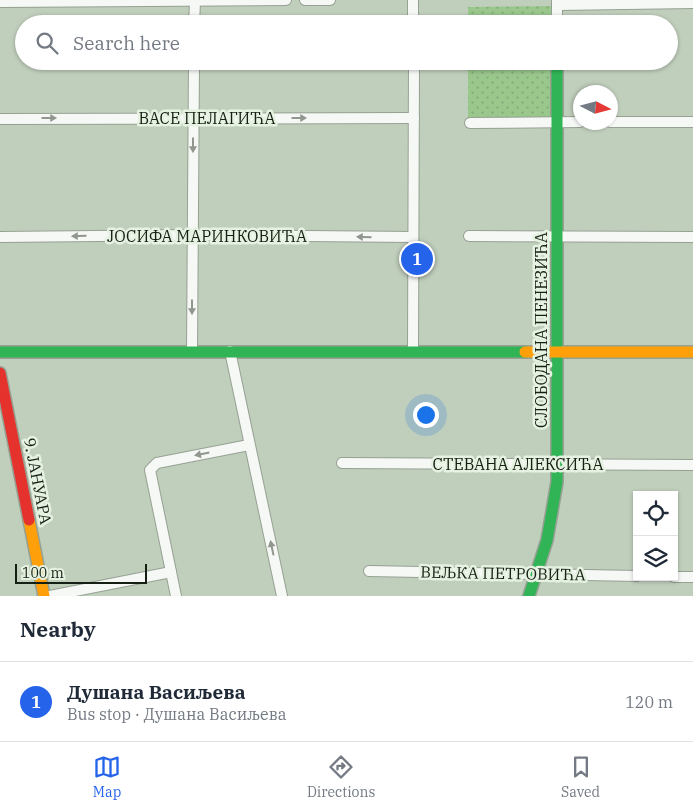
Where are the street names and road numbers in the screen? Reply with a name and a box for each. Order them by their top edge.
street label: ВАСЕ ПЕЛАГИЋА [139,108,275,128]
street label: ЈОСИФА МАРИНКОВИЋА [107,226,307,246]
street label: СЛОБОДАНА ПЕНЕЗИЋА [531,232,551,428]
street label: 9. ЈАНУАРА [20,436,56,526]
street label: СТЕВАНА АЛЕКСИЋА [433,454,603,474]
street label: ВЕЉКА ПЕТРОВИЋА [420,562,586,584]

